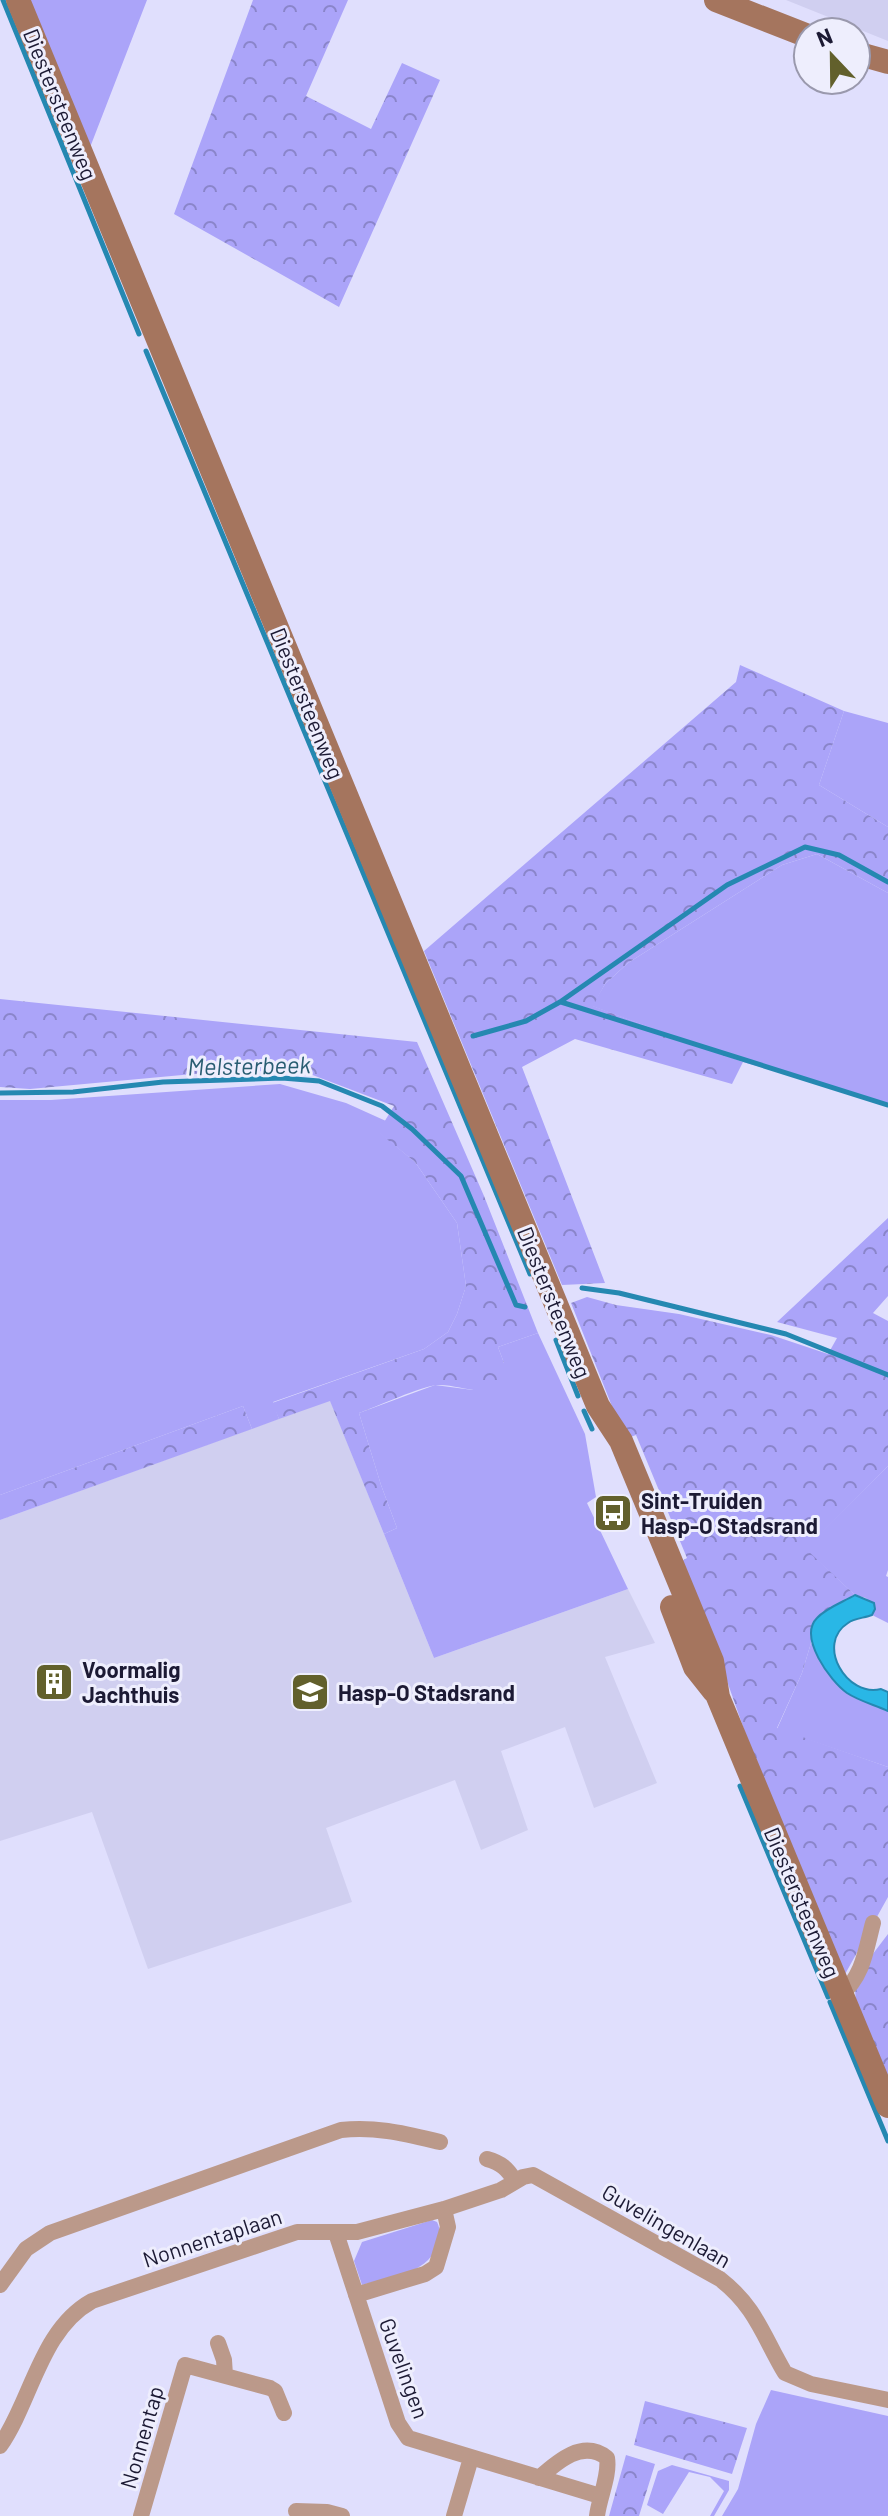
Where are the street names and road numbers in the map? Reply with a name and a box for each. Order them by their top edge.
street label: Diestersteenweg [19,24,103,184]
street label: Diestersteenweg [266,623,350,783]
street label: Diestersteenweg [513,1222,597,1382]
street label: Diestersteenweg [760,1823,846,1981]
street label: Guvelingenlaan [598,2178,736,2272]
street label: Nonnentaplaan [139,2202,285,2272]
street label: Guvelingen [375,2314,435,2422]
street label: Nonnentap [114,2383,168,2491]

